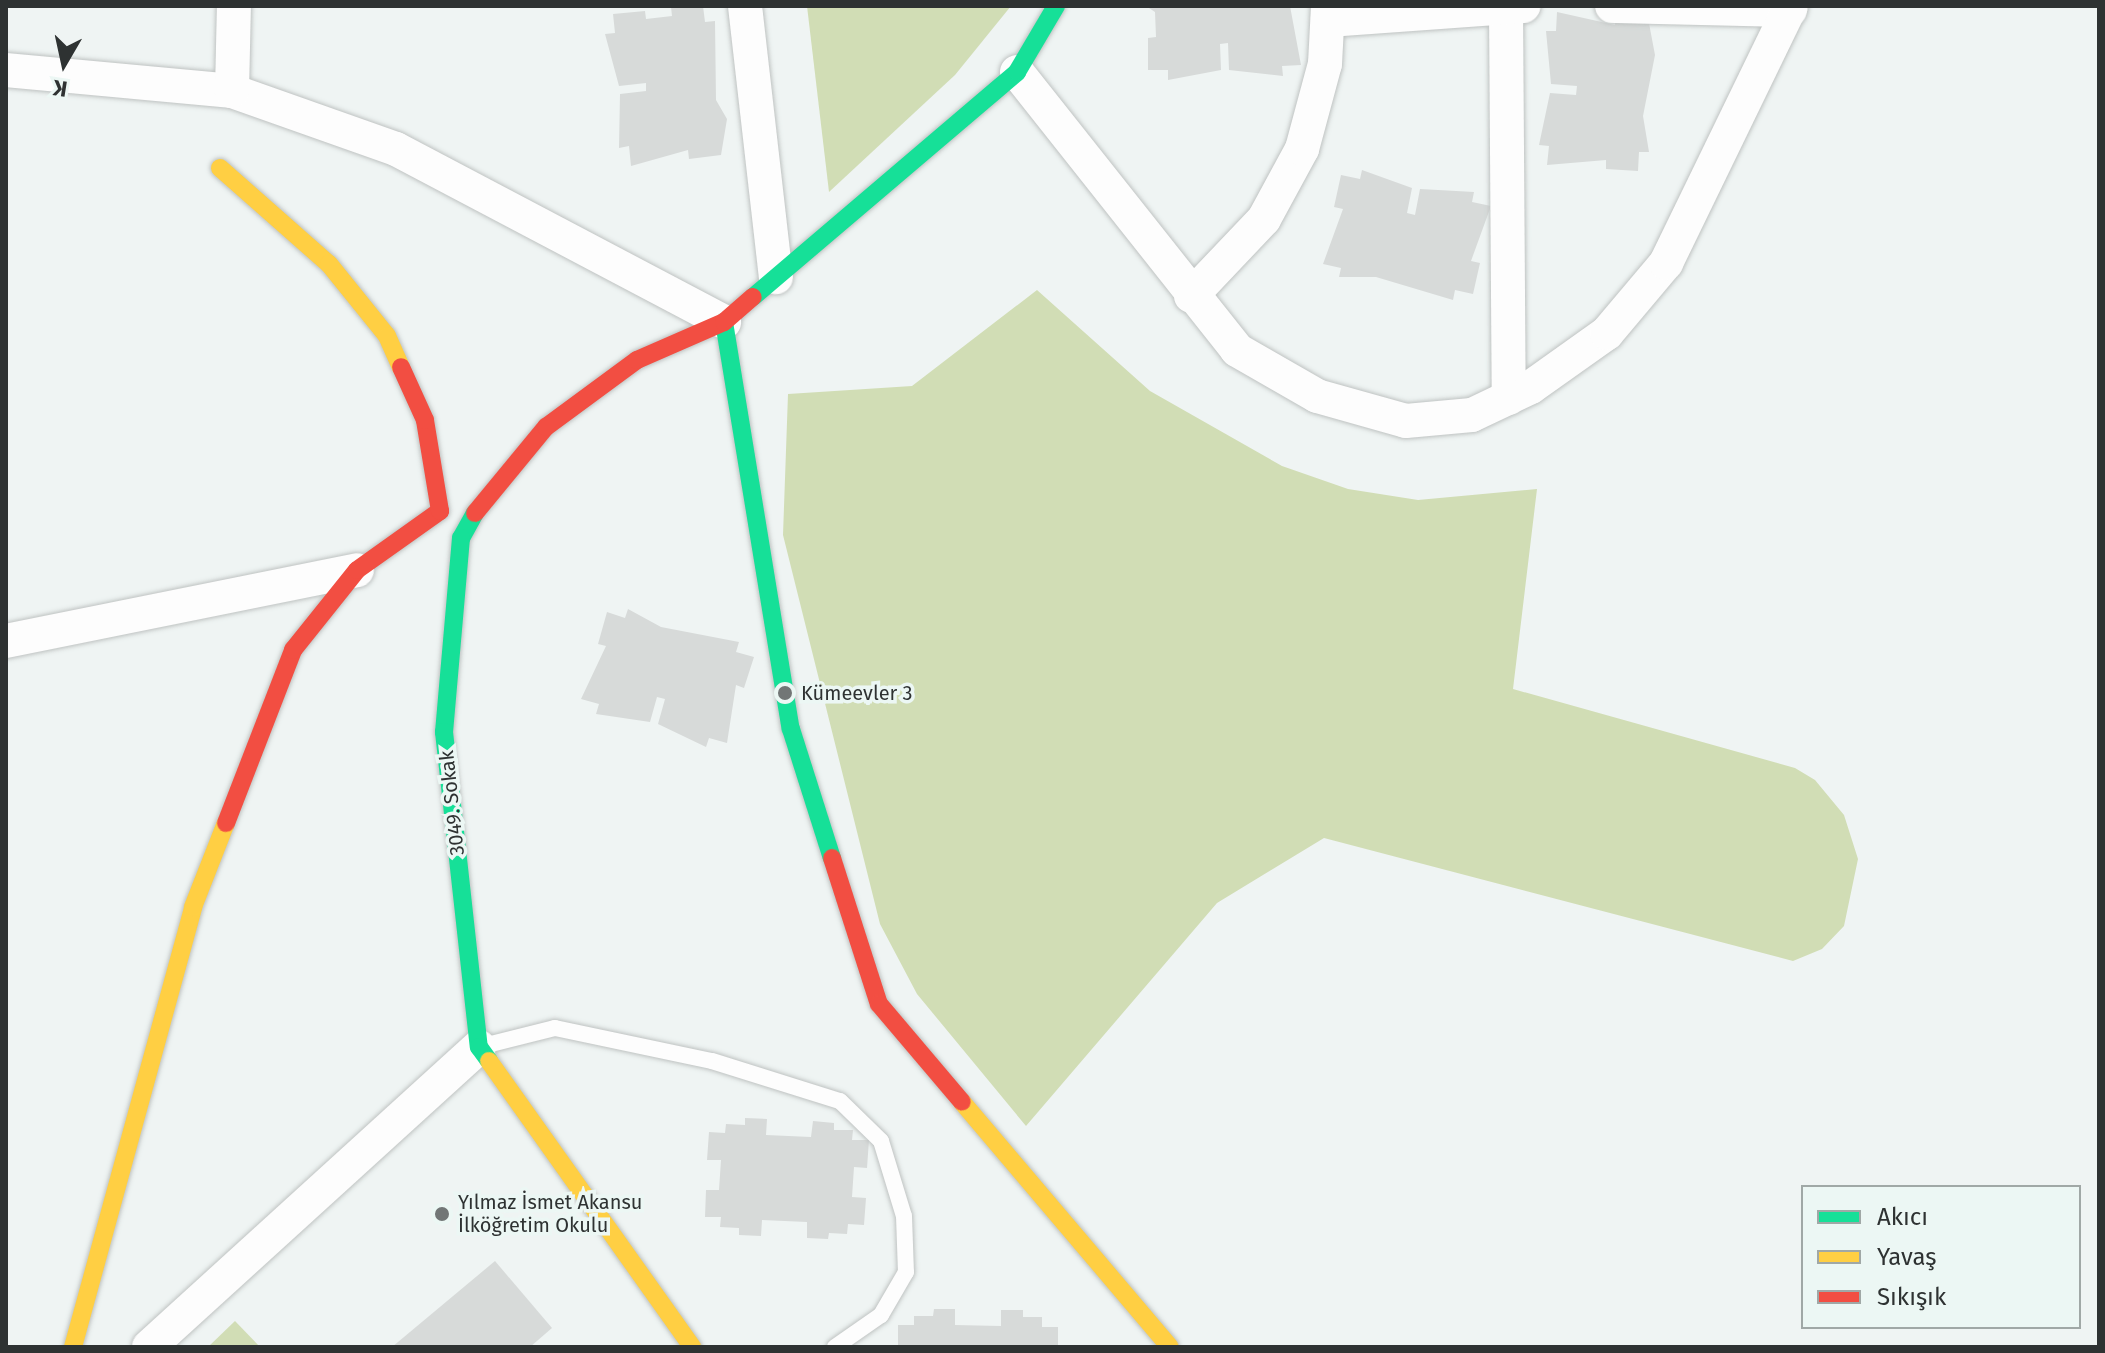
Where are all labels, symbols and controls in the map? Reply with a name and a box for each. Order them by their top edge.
north arrow [24,24,104,104]
text: K [51,74,69,103]
place label: Kümeevler 3 [801,681,913,705]
marker: Kümeevler 3 [776,684,794,702]
street label: 3049. Sokak [435,749,469,857]
legend [1801,1185,2081,1329]
place label: Yılmaz İsmet Akansu İlköğretim Okulu [458,1190,642,1237]
text: Akıcı [1877,1203,1928,1231]
marker: Yılmaz İsmet Akansu İlköğretim Okulu [433,1205,451,1223]
text: Yavaş [1877,1243,1936,1271]
text: Sıkışık [1877,1283,1946,1311]

